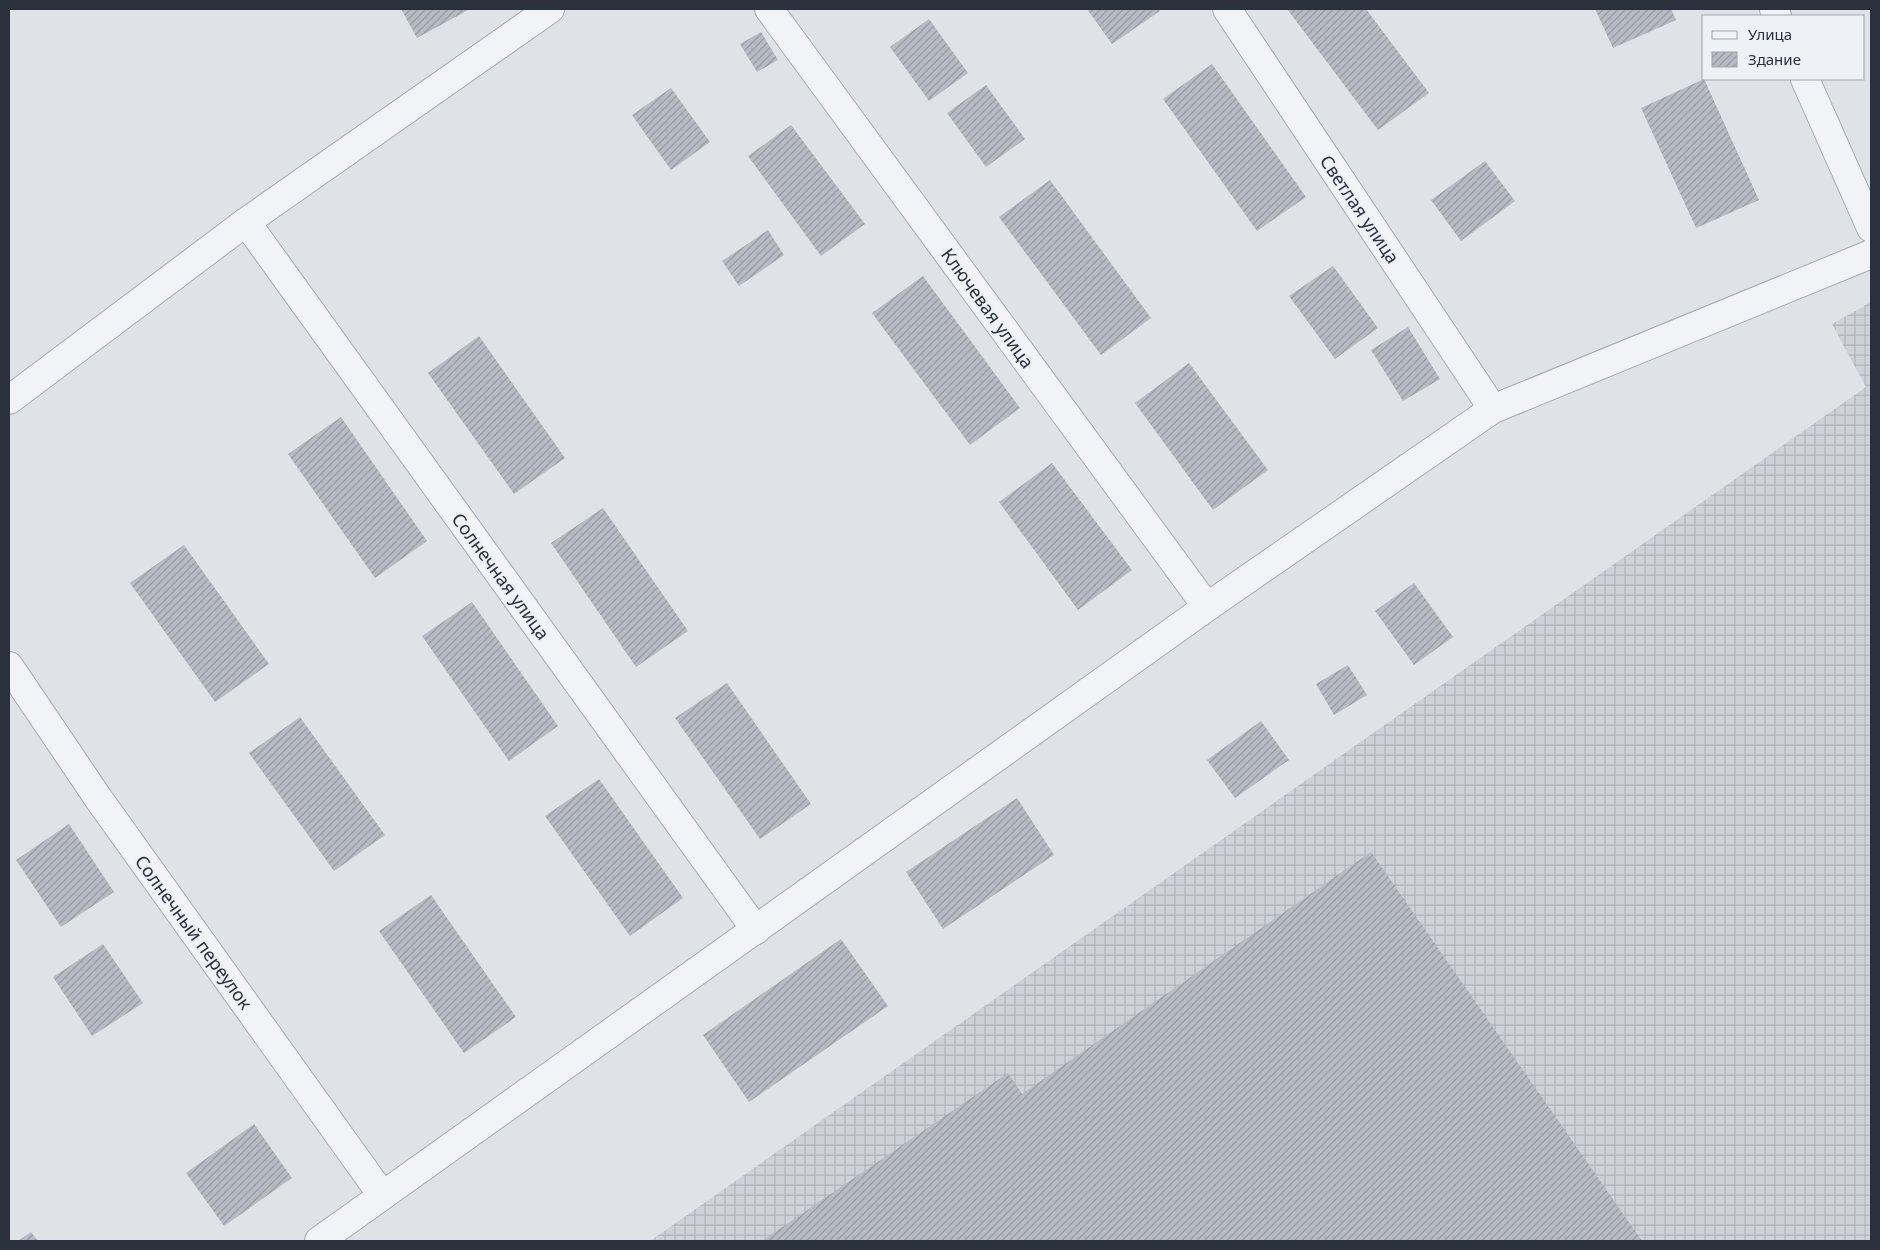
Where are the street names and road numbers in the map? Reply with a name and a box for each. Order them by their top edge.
street label: Светлая улица [1315,150,1405,268]
street label: Ключевая улица [936,243,1040,373]
street label: Солнечная улица [447,508,555,644]
street label: Солнечный переулок [130,850,258,1014]

